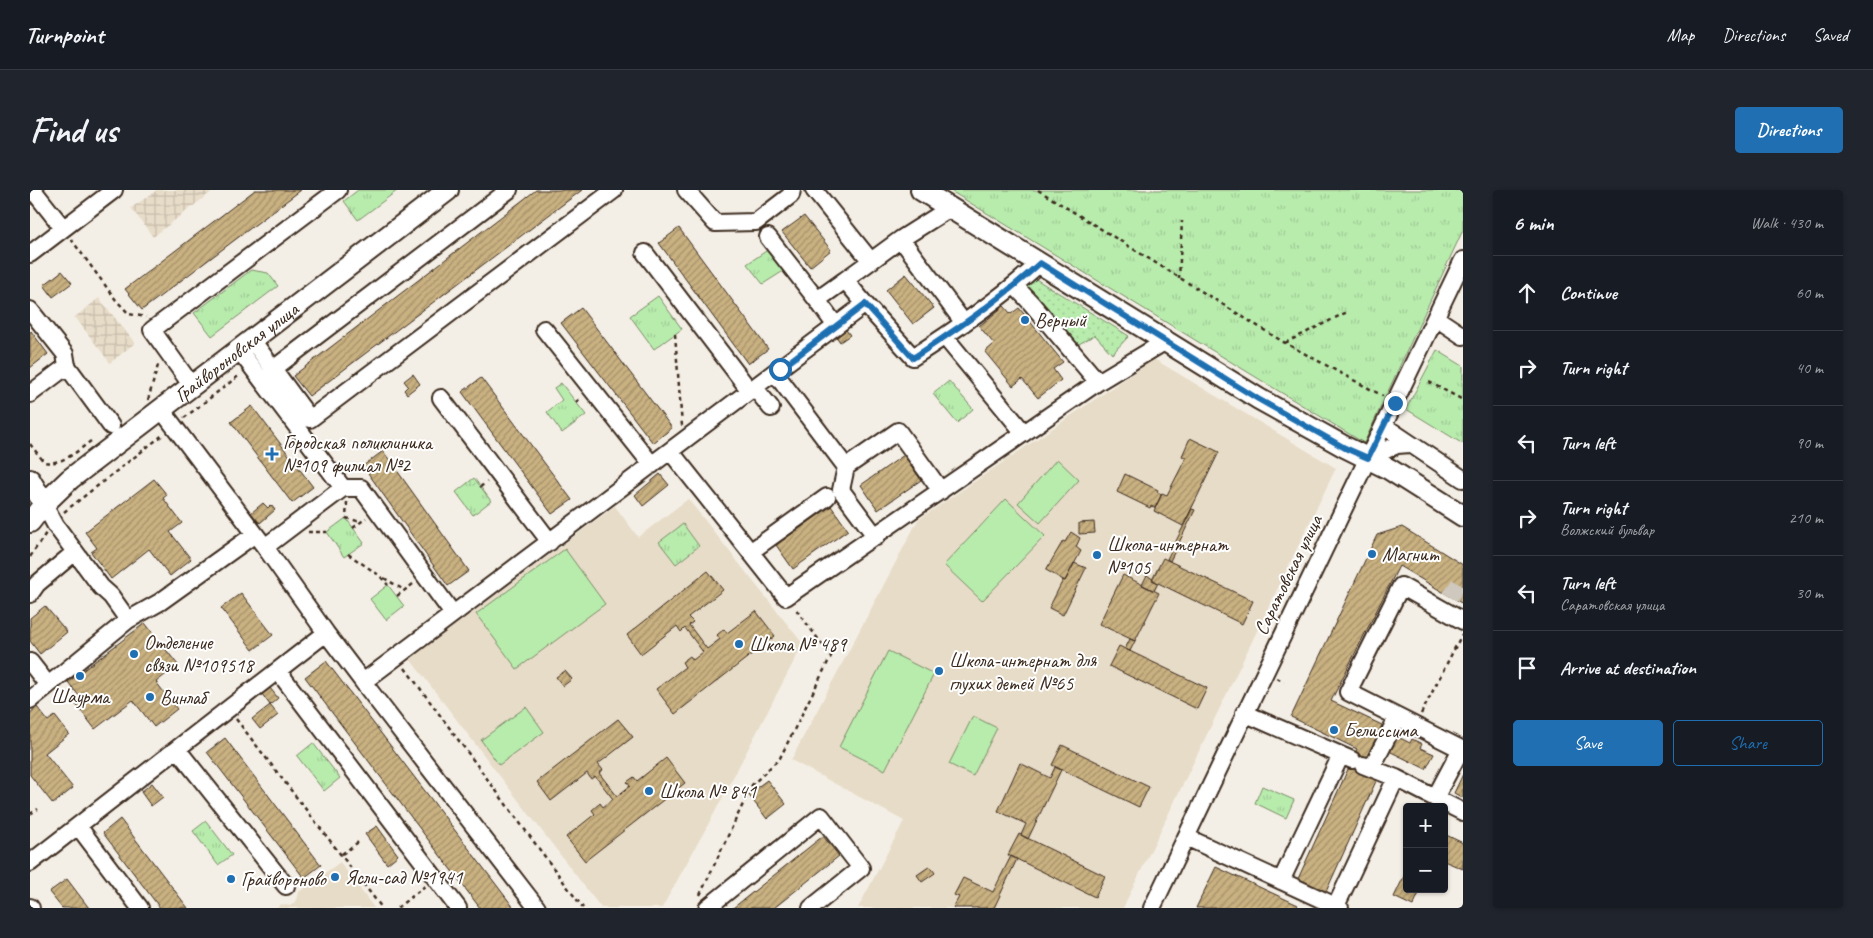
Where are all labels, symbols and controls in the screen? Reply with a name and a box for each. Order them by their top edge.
text: Turnpoint [25,20,104,50]
text: Map [1667,24,1694,46]
text: Directions [1722,24,1785,46]
text: Saved [1813,24,1848,46]
button: Directions [1735,107,1843,153]
text: Find us [30,108,117,153]
text: 6 min [1513,210,1554,236]
text: Walk · 430 m [1751,213,1823,233]
icon: ahead [1513,279,1541,307]
text: Continue [1560,281,1617,305]
text: 60 m [1796,283,1823,303]
street label: Грайвороновская улица [169,295,305,407]
place label: Верный [1035,308,1088,333]
marker: Верный [1019,314,1031,326]
icon: right [1513,354,1541,382]
text: Turn right [1560,356,1627,380]
route start [769,358,792,381]
text: 40 m [1796,358,1823,378]
route end [1384,392,1407,415]
icon: left [1513,429,1541,457]
place label: Городская поликлиника №109 филиал №2 [283,430,434,478]
text: Turn left [1560,431,1615,455]
text: 90 m [1796,433,1823,453]
marker: Городская поликлиника №109 филиал №2 [265,447,279,461]
text: Turn right [1560,496,1627,520]
icon: right [1513,504,1541,532]
text: 210 m [1789,508,1823,528]
street label: Саратовская улица [1248,509,1329,639]
text: Волжский бульвар [1560,520,1654,540]
place label: Школа-интернат №105 [1107,532,1230,580]
place label: Магнит [1382,542,1440,567]
marker: Магнит [1366,548,1378,560]
marker: Школа-интернат №105 [1091,549,1103,561]
text: Turn left [1560,571,1615,595]
icon: left [1513,579,1541,607]
text: 30 m [1796,583,1823,603]
text: Саратовская улица [1560,595,1664,615]
place label: Отделение связи №109518 [144,630,255,678]
place label: Школа № 489 [749,632,848,657]
marker: Школа № 489 [733,638,745,650]
marker: Отделение связи №109518 [128,648,140,660]
place label: Школа-интернат для глухих детей №65 [949,648,1097,696]
icon: arrive [1513,654,1541,682]
text: Arrive at destination [1560,656,1696,680]
marker: Школа-интернат для глухих детей №65 [933,665,945,677]
marker: Шаурма [74,670,86,682]
place label: Шаурма [51,684,111,709]
place label: Винлаб [160,685,210,710]
marker: Винлаб [144,691,156,703]
place label: Белиссима [1344,718,1418,743]
button: Save [1513,720,1663,766]
button: Share [1673,720,1823,766]
marker: Белиссима [1328,724,1340,736]
place label: Школа № 841 [659,779,757,804]
marker: Школа № 841 [643,785,655,797]
map controls [1403,803,1448,893]
button: + [1403,803,1448,848]
button: − [1403,848,1448,893]
place label: Ясли-сад №1941 [345,865,463,890]
place label: Грайвороново [241,867,327,892]
marker: Ясли-сад №1941 [329,871,341,883]
marker: Грайвороново [225,873,237,885]

